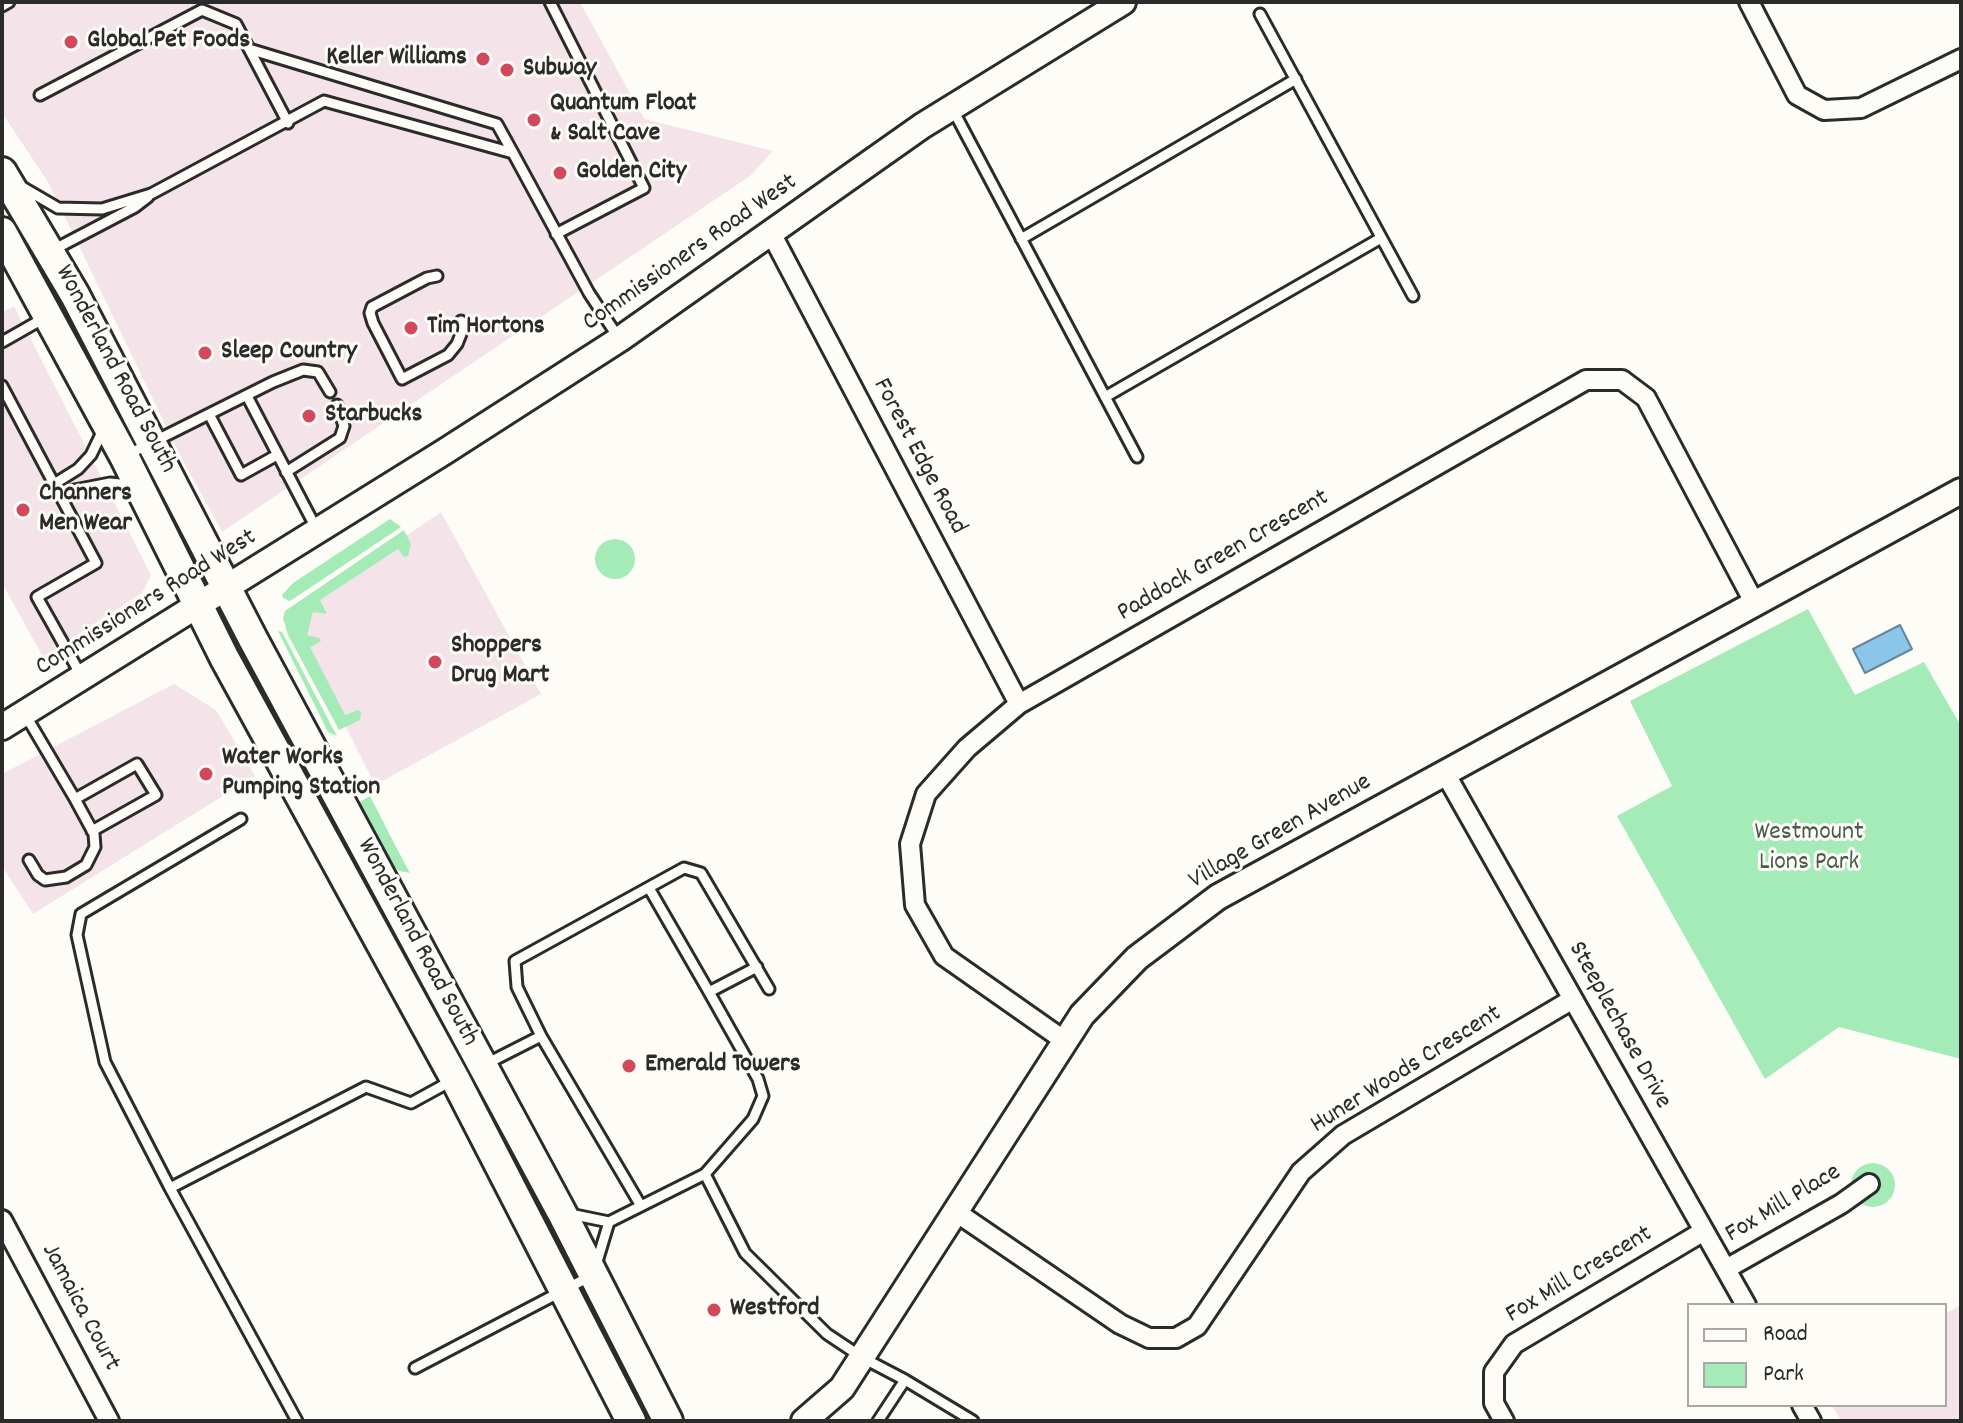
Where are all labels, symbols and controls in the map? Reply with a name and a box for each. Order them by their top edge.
place label: Global Pet Foods [87,26,250,58]
marker: Global Pet Foods [62,33,80,51]
place label: Keller Williams [326,43,467,75]
marker: Keller Williams [474,50,492,68]
place label: Subway [523,54,596,86]
marker: Subway [498,61,516,79]
place label: Quantum Float & Salt Cave [550,89,696,150]
marker: Quantum Float & Salt Cave [525,111,543,129]
place label: Golden City [576,157,686,189]
marker: Golden City [551,164,569,182]
street label: Commissioners Road West [578,168,804,340]
street label: Wonderland Road South [46,261,182,479]
place label: Tim Hortons [427,312,545,344]
marker: Tim Hortons [402,319,420,337]
place label: Sleep Country [221,337,357,369]
marker: Sleep Country [196,344,214,362]
street label: Forest Edge Road [864,374,972,540]
place label: Starbucks [325,400,422,432]
marker: Starbucks [300,407,318,425]
place label: Channers Men Wear [39,479,132,540]
street label: Paddock Green Crescent [1113,484,1335,630]
marker: Channers Men Wear [14,501,32,519]
street label: Commissioners Road West [31,523,263,685]
place label: Shoppers Drug Mart [451,631,549,692]
marker: Shoppers Drug Mart [426,653,444,671]
place label: Water Works Pumping Station [222,743,380,804]
marker: Water Works Pumping Station [197,765,215,783]
street label: Village Green Avenue [1184,768,1378,898]
park label: Westmount Lions Park [1754,818,1864,880]
street label: Wonderland Road South [348,834,484,1052]
street label: Steeplechase Drive [1559,937,1677,1115]
street label: Huner Woods Crescent [1306,1000,1508,1142]
place label: Emerald Towers [645,1050,801,1082]
marker: Emerald Towers [620,1057,638,1075]
street label: Fox Mill Place [1721,1158,1847,1252]
street label: Fox Mill Crescent [1501,1220,1659,1332]
street label: Jamaica Court [32,1239,126,1377]
place label: Westford [730,1294,819,1326]
marker: Westford [705,1301,723,1319]
legend [1687,1303,1947,1407]
text: Road [1763,1318,1808,1352]
text: Park [1763,1358,1804,1392]

